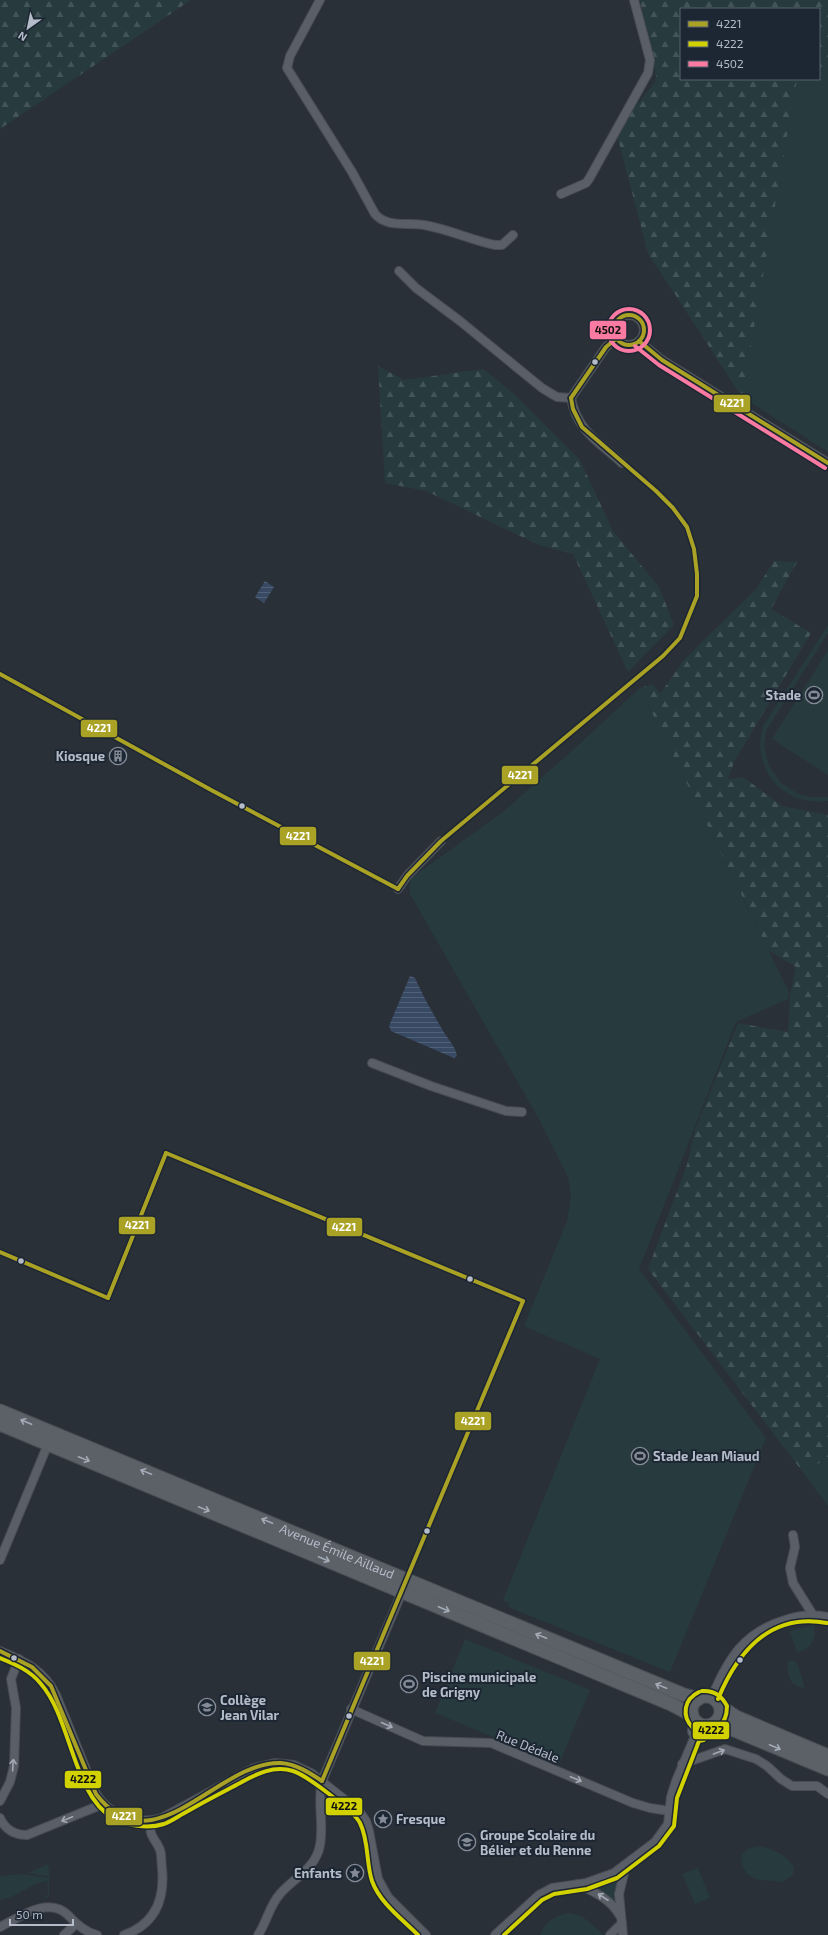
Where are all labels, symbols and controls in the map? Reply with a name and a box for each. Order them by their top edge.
north arrow [8,8,48,48]
legend [680,8,820,80]
text: 4221 [716,16,742,30]
text: N [15,29,29,44]
text: 4222 [716,36,744,50]
text: 4502 [716,56,744,70]
line badge: 4502 [589,320,627,340]
text: 4502 [595,323,621,336]
unlabelled marker [590,357,600,367]
line badge: 4221 [713,394,751,413]
text: 4221 [720,396,744,409]
sports icon: Stade [804,685,824,705]
place label: Stade [766,687,801,703]
line badge: 4221 [80,719,118,738]
text: 4221 [87,721,111,734]
building icon: Kiosque [108,746,128,766]
place label: Kiosque [56,748,105,764]
line badge: 4221 [501,765,539,785]
text: 4221 [508,768,532,781]
unlabelled marker [237,801,247,811]
line badge: 4221 [279,826,317,846]
text: 4221 [286,829,310,842]
line badge: 4221 [118,1216,156,1235]
line badge: 4221 [326,1217,363,1237]
text: 4221 [125,1218,149,1231]
text: 4221 [332,1220,356,1233]
unlabelled marker [16,1256,26,1266]
unlabelled marker [465,1274,475,1284]
line badge: 4221 [454,1411,492,1431]
text: 4221 [461,1414,485,1427]
one-way arrow [21,1418,33,1426]
sports icon: Stade Jean Miaud [630,1446,650,1466]
place label: Stade Jean Miaud [653,1448,760,1464]
one-way arrow [78,1456,90,1463]
one-way arrow [141,1468,153,1476]
one-way arrow [198,1506,210,1513]
one-way arrow [261,1517,273,1524]
street label: Avenue Émile Aillaud [277,1520,397,1582]
unlabelled marker [422,1526,432,1536]
one-way arrow [318,1556,330,1563]
one-way arrow [438,1606,450,1613]
one-way arrow [535,1632,547,1639]
line badge: 4221 [353,1651,391,1671]
unlabelled marker [9,1653,19,1663]
text: 4221 [360,1654,384,1667]
unlabelled marker [735,1655,745,1665]
place label: Piscine municipale de Grigny [422,1669,536,1700]
sports icon: Piscine municipale de Grigny [399,1674,419,1694]
one-way arrow [655,1681,667,1689]
place label: Collège Jean Vilar [220,1692,279,1723]
school or university icon: Collège Jean Vilar [197,1697,217,1717]
unlabelled marker [344,1711,354,1721]
line badge: 4222 [692,1721,730,1740]
one-way arrow [381,1722,393,1729]
text: 4222 [698,1723,724,1736]
street label: Rue Dédale [494,1726,562,1766]
one-way arrow [769,1744,781,1751]
one-way arrow [713,1747,725,1755]
one-way arrow [10,1759,17,1772]
line badge: 4222 [64,1770,102,1789]
text: 4222 [70,1772,96,1785]
one-way arrow [570,1776,582,1783]
line badge: 4222 [325,1797,363,1816]
text: 4222 [331,1799,357,1812]
line badge: 4221 [105,1807,143,1826]
text: 4221 [112,1809,136,1822]
place icon: Fresque [373,1809,393,1829]
place label: Fresque [396,1811,446,1827]
one-way arrow [61,1815,73,1823]
place label: Groupe Scolaire du Bélier et du Renne [480,1827,595,1858]
school or university icon: Groupe Scolaire du Bélier et du Renne [457,1832,477,1852]
place icon: Enfants [345,1863,365,1883]
place label: Enfants [294,1865,342,1881]
one-way arrow [597,1893,609,1901]
scale bar [10,1901,73,1927]
text: 50 m [16,1907,43,1921]

